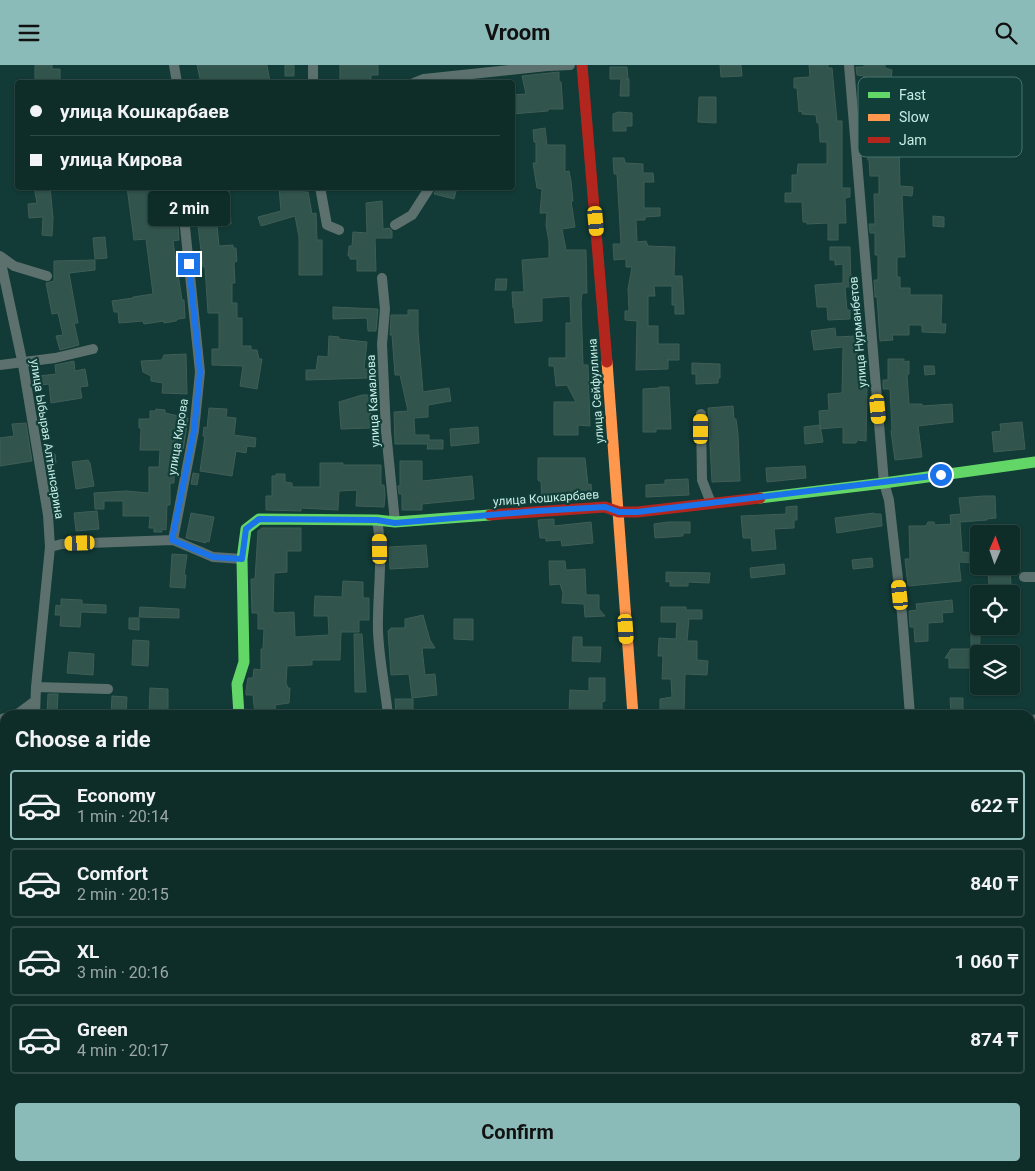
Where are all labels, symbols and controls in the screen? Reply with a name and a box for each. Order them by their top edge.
icon: menu [15,19,43,47]
icon: search [992,19,1020,47]
text: Vroom [485,20,550,45]
legend [858,77,1022,157]
text: Fast [899,87,926,103]
text: улица Кошкарбаев [60,100,229,123]
text: Slow [899,109,930,125]
text: Jam [899,132,927,148]
text: улица Кирова [60,148,182,171]
callout: 2 min [148,191,230,227]
text: 2 min [169,199,209,218]
car [587,205,604,237]
route end [178,253,200,275]
street label: улица Нурманбетов [846,276,870,388]
street label: улица Сейфуллина [585,338,607,444]
street label: улица Камалова [364,354,382,448]
street label: улица Ыбырая Алтынсарина [27,358,67,520]
car [869,393,886,425]
street label: улица Кирова [165,398,191,476]
car [693,414,708,444]
route start [930,464,952,486]
street label: улица Кошкарбаев [493,487,600,509]
north arrow [970,525,1020,575]
map controls [970,525,1020,695]
car [372,534,387,564]
car [64,535,95,551]
car [890,579,909,611]
button: locate [970,585,1020,635]
car [617,614,634,644]
button: layers [970,645,1020,695]
text: Choose a ride [15,727,151,752]
icon: car [17,783,62,828]
text: Economy [77,784,156,807]
text: 622 ₸ [970,794,1018,817]
text: 1 min · 20:14 [77,807,169,826]
icon: car [17,861,62,906]
text: Comfort [77,862,148,885]
text: 840 ₸ [970,872,1018,895]
text: 2 min · 20:15 [77,885,169,904]
icon: car [17,939,62,984]
text: XL [77,940,99,963]
text: 1 060 ₸ [955,950,1018,973]
text: 3 min · 20:16 [77,963,169,982]
icon: car [17,1017,62,1062]
text: Green [77,1018,128,1041]
text: 874 ₸ [970,1028,1018,1051]
text: 4 min · 20:17 [77,1041,169,1060]
button: Confirm [15,1103,1020,1161]

